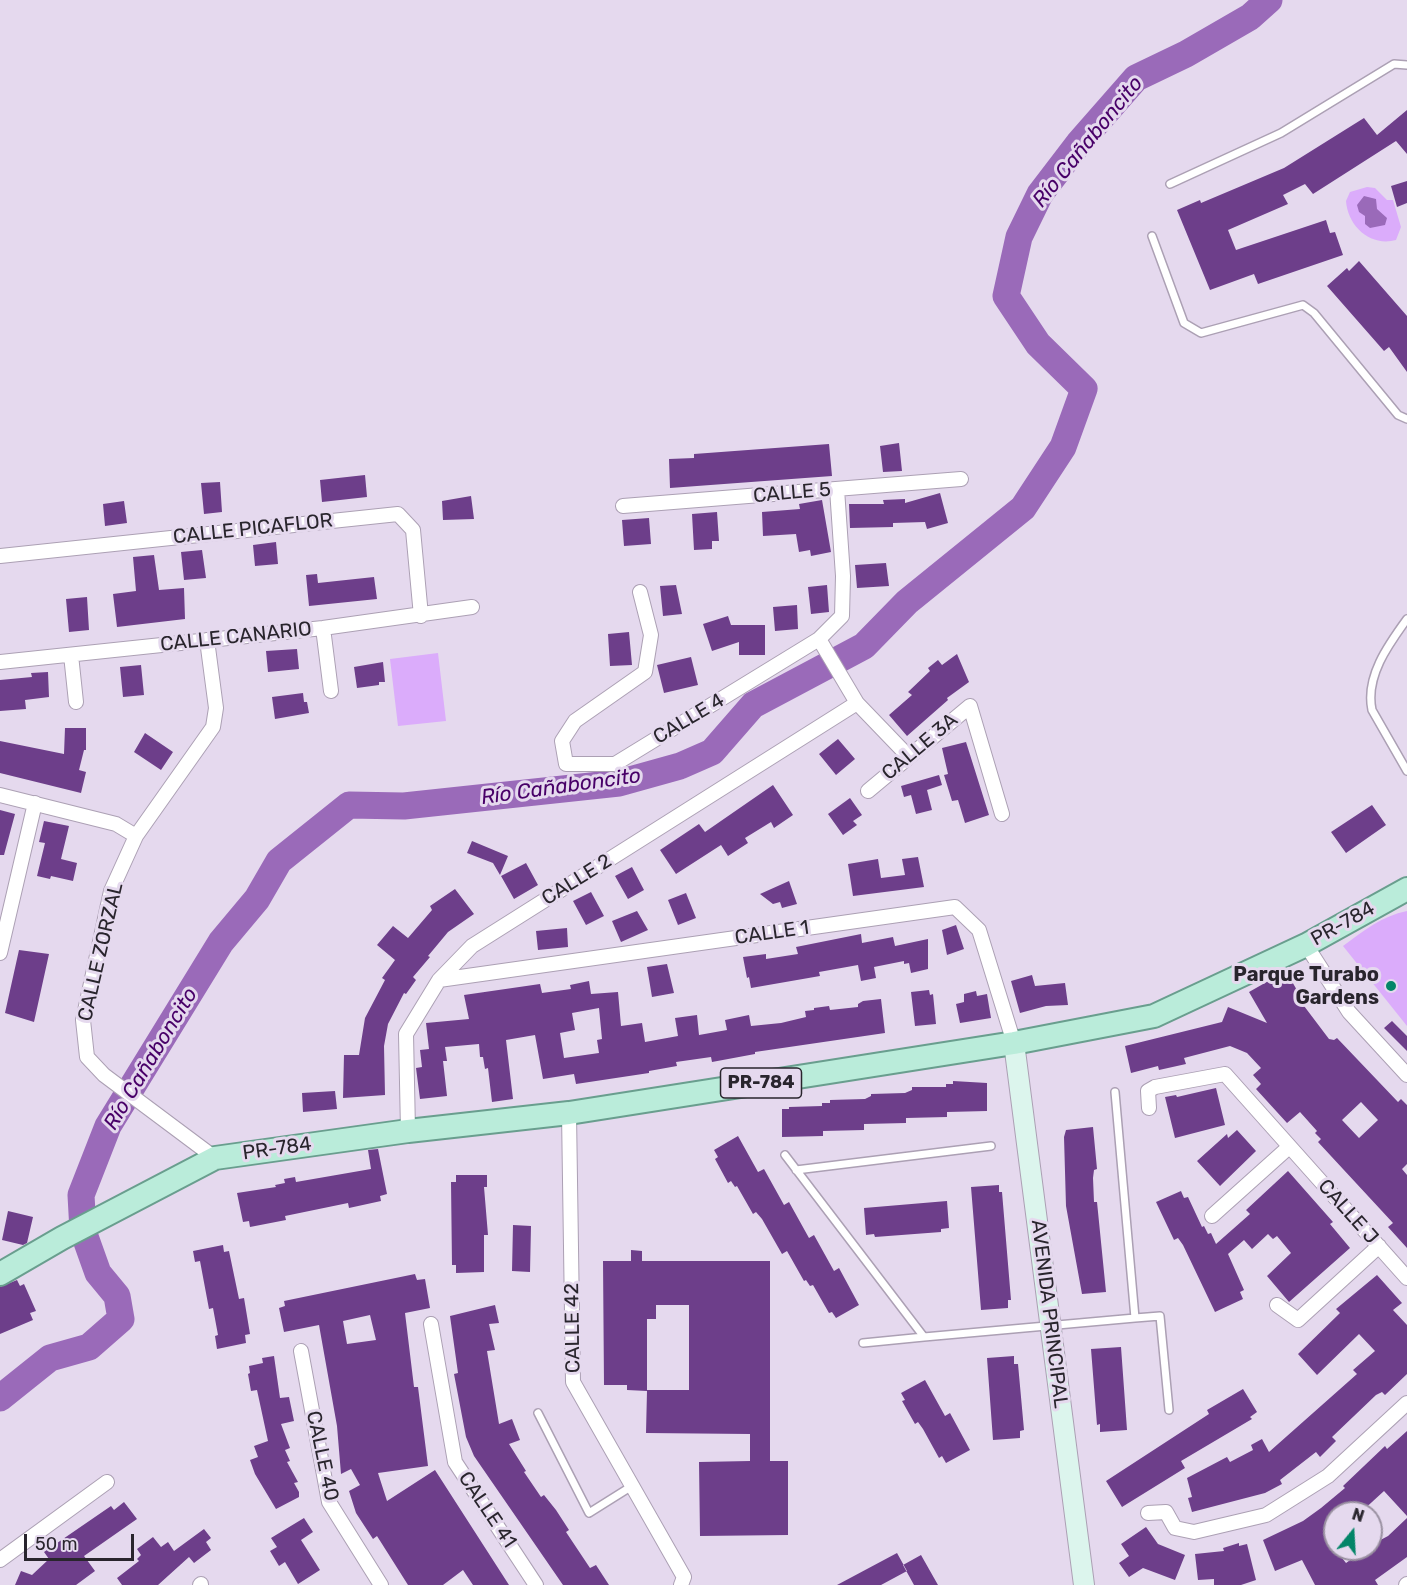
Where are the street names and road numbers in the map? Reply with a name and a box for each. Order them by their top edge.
street label: CALLE 5 [752,478,832,508]
street label: CALLE PICAFLOR [172,509,334,549]
street label: CALLE CANARIO [159,617,313,657]
street label: CALLE 4 [649,688,729,750]
street label: CALLE 3A [877,708,963,786]
street label: CALLE 2 [538,849,616,911]
street label: CALLE ZORZAL [73,880,129,1024]
street label: PR-784 [1307,897,1379,951]
street label: CALLE 1 [733,916,811,950]
road number: PR-784 [720,1068,801,1098]
street label: PR-784 [241,1132,313,1166]
street label: CALLE J [1313,1175,1383,1249]
street label: AVENIDA PRINCIPAL [1026,1218,1072,1410]
street label: CALLE 42 [560,1283,586,1373]
street label: CALLE 40 [301,1409,343,1503]
street label: CALLE 41 [453,1467,521,1553]

